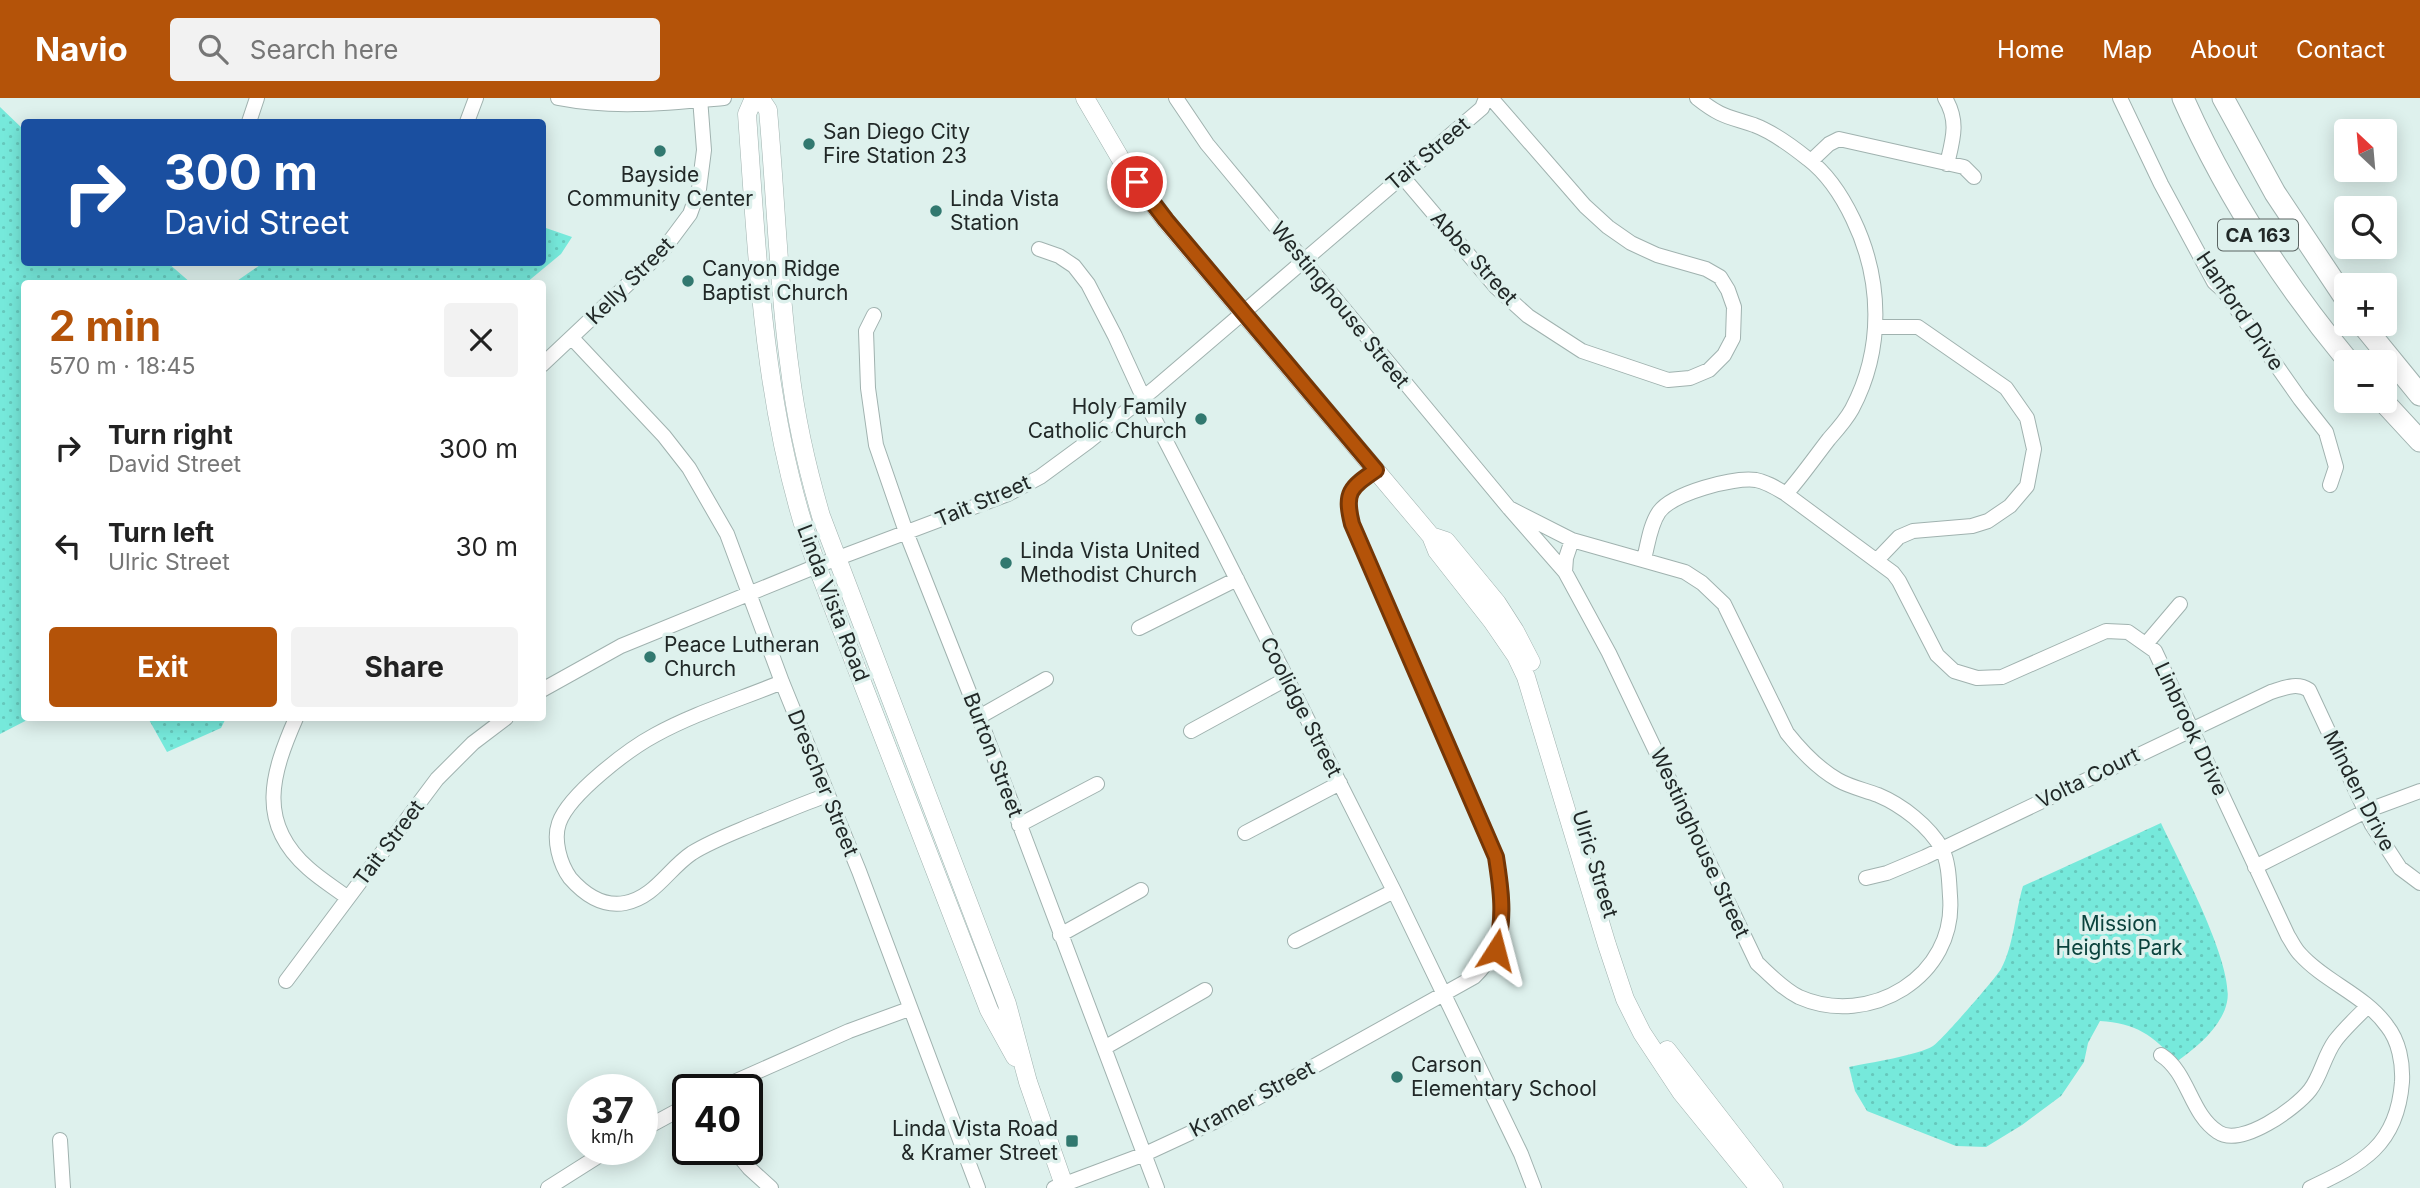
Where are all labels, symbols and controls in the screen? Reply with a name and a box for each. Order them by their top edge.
search box [170,18,660,81]
text: Navio [35,29,128,69]
icon: search [194,30,232,68]
text: Search here [250,34,398,65]
text: Home [1997,35,2064,64]
text: Map [2102,35,2152,64]
text: About [2190,35,2258,64]
text: Contact [2296,35,2385,64]
street label: Tait Street [1381,112,1474,196]
place label: San Diego City Fire Station 23 [823,119,970,168]
north arrow [2334,119,2398,182]
map controls [2334,119,2397,413]
marker: San Diego City Fire Station 23 [801,136,817,152]
text: 300 m [164,143,318,202]
marker: Bayside Community Center [652,143,668,159]
icon: right [49,147,140,238]
pin [1107,152,1167,212]
place label: Bayside Community Center [567,162,753,211]
icon: arrive [1118,163,1156,201]
place label: Linda Vista Station [950,186,1059,235]
button: search [2334,196,2397,259]
text: David Street [164,203,349,242]
marker: Linda Vista Station [928,203,944,219]
street label: Abbe Street [1426,206,1523,310]
street label: Westinghouse Street [1266,217,1415,393]
road number: CA 163 [2218,220,2298,251]
street label: Kelly Street [581,232,678,329]
street label: Hanford Drive [2191,247,2289,375]
place label: Canyon Ridge Baptist Church [702,256,848,305]
marker: Canyon Ridge Baptist Church [680,273,696,289]
button: + [2334,273,2397,336]
text: 2 min [49,300,161,351]
button: close [444,303,518,377]
button: − [2334,350,2397,413]
text: 570 m · 18:45 [49,352,195,380]
place label: Holy Family Catholic Church [1028,394,1187,443]
marker: Holy Family Catholic Church [1193,411,1209,427]
text: Turn right [108,419,233,450]
icon: right [49,429,87,467]
text: 300 m [439,433,518,464]
text: David Street [108,450,241,478]
street label: Tait Street [931,469,1034,532]
text: Turn left [108,517,214,548]
street label: Linda Vista Road [792,521,875,685]
icon: left [49,527,87,565]
text: 30 m [455,531,518,562]
place label: Linda Vista United Methodist Church [1020,538,1200,587]
text: Ulric Street [108,548,230,576]
marker: Linda Vista United Methodist Church [998,555,1014,571]
button: Exit [49,627,277,707]
button: Share [291,627,518,707]
place label: Peace Lutheran Church [664,632,820,681]
street label: Coolidge Street [1255,633,1348,781]
marker: Peace Lutheran Church [642,649,658,665]
street label: Linbrook Drive [2150,658,2233,800]
street label: Burton Street [958,689,1029,821]
street label: Drescher Street [783,706,864,860]
street label: Minden Drive [2318,726,2401,855]
street label: Volta Court [2032,742,2143,813]
street label: Westinghouse Street [1646,744,1755,942]
street label: Tait Street [348,795,429,891]
street label: Ulric Street [1567,807,1624,921]
park label: Mission Heights Park [2056,911,2183,960]
position arrow [1459,913,1533,987]
place label: Carson Elementary School [1411,1052,1597,1101]
street label: Kramer Street [1185,1055,1318,1142]
marker: Carson Elementary School [1389,1069,1405,1085]
speed limit sign: 40 [672,1074,763,1165]
text: 37 [591,1089,634,1131]
place label: Linda Vista Road & Kramer Street [892,1116,1058,1165]
text: km/h [591,1126,634,1147]
marker: Linda Vista Road & Kramer Street [1064,1133,1080,1149]

